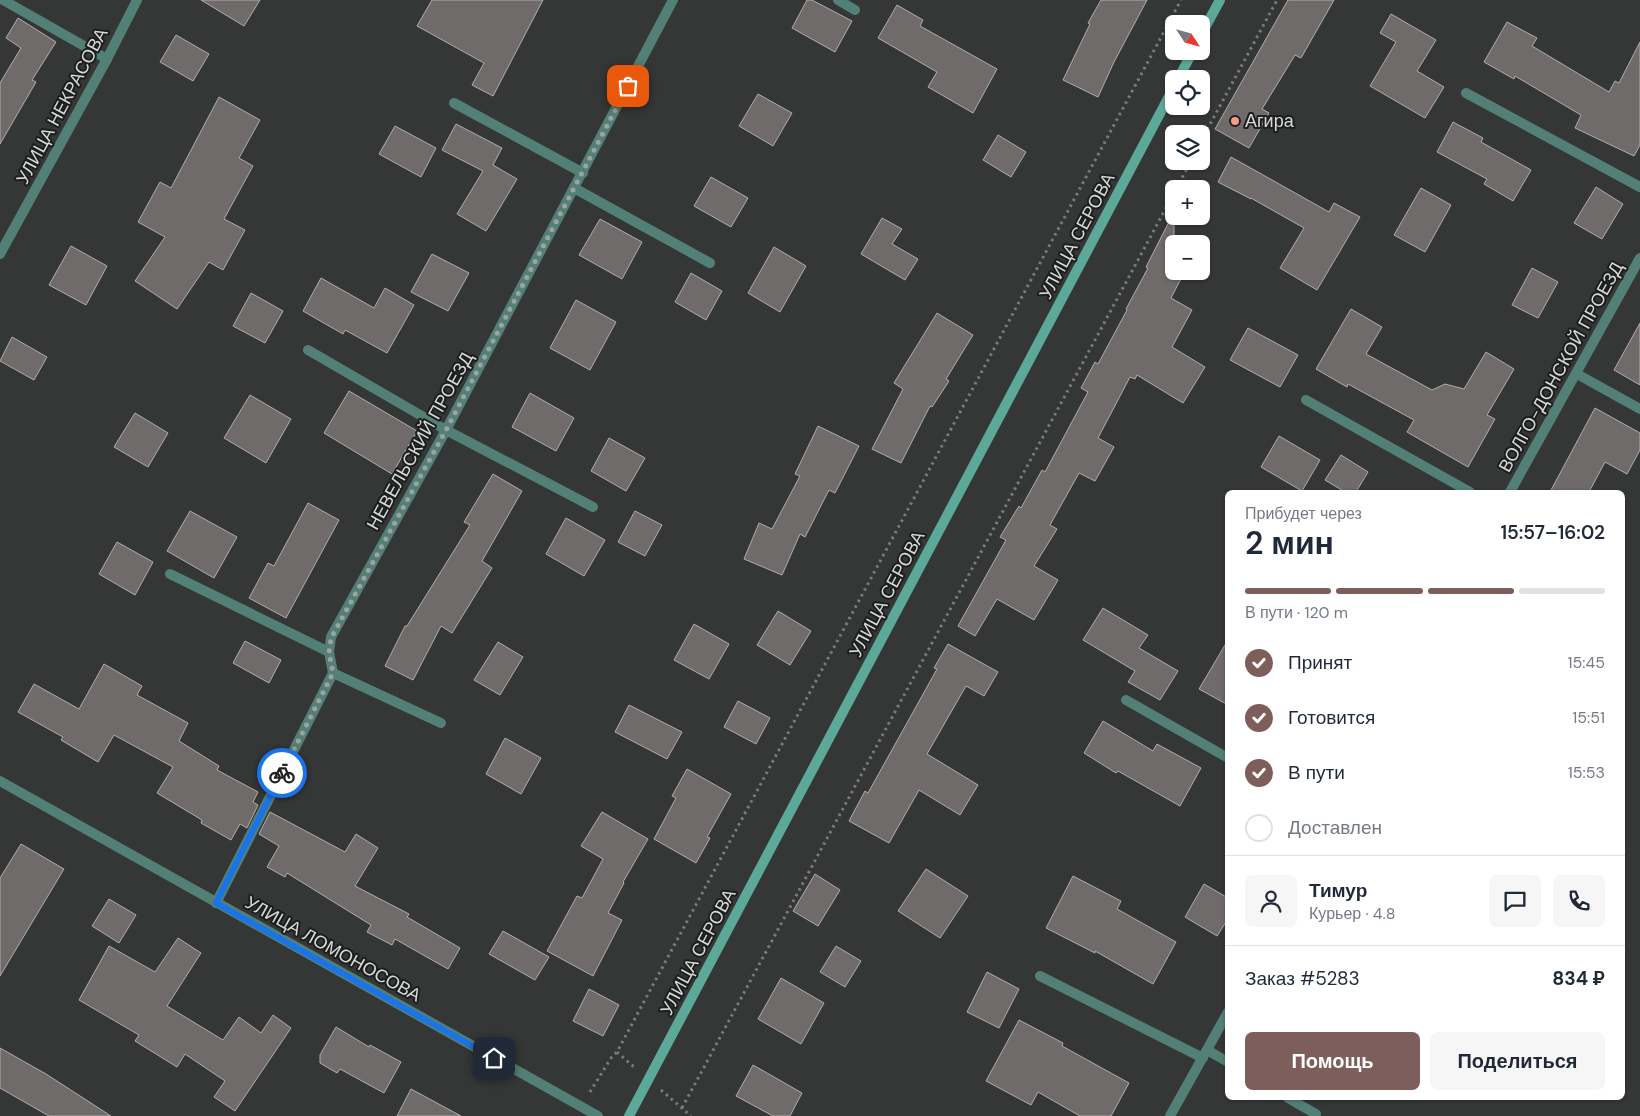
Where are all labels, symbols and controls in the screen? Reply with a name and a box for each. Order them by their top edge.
north arrow [1165,15,1210,60]
map controls [1165,15,1210,280]
street label: УЛИЦА НЕКРАСОВА [11,24,113,188]
pin [607,65,649,107]
button: locate [1165,70,1210,115]
icon: bag [614,72,642,100]
place label: Агира [1245,109,1295,133]
marker: Агира [1229,115,1241,127]
button: layers [1165,125,1210,170]
street label: УЛИЦА СЕРОВА [1034,169,1120,303]
button: + [1165,180,1210,225]
button: − [1165,235,1210,280]
street label: ВОЛГО-ДОНСКОЙ ПРОЕЗД [1493,258,1629,476]
street label: НЕВЕЛЬСКИЙ ПРОЕЗД [361,348,479,534]
text: Прибудет через [1245,503,1362,524]
text: 15:57–16:02 [1500,520,1605,545]
text: 2 мин [1245,522,1334,564]
street label: УЛИЦА СЕРОВА [844,527,930,661]
text: В пути · 120 m [1245,602,1348,623]
icon: check [1245,649,1273,677]
text: Принят [1288,650,1352,675]
text: 15:45 [1568,652,1605,673]
icon: check [1245,704,1273,732]
text: Готовится [1288,705,1375,730]
text: 15:51 [1572,707,1605,728]
courier [257,748,307,798]
icon: bike [268,759,296,787]
icon: check [1245,759,1273,787]
text: В пути [1288,760,1345,785]
text: 15:53 [1568,762,1605,783]
text: Доставлен [1288,815,1382,840]
button: person [1245,875,1297,927]
button: chat [1489,875,1541,927]
button: phone [1553,875,1605,927]
text: Тимур [1309,878,1367,903]
street label: УЛИЦА СЕРОВА [655,885,741,1019]
street label: УЛИЦА ЛОМОНОСОВА [241,891,425,1007]
text: Курьер · 4.8 [1309,903,1395,924]
text: Заказ #5283 [1245,966,1360,991]
text: 834 ₽ [1552,966,1605,991]
button: Помощь [1245,1032,1420,1090]
button: Поделиться [1430,1032,1605,1090]
pin [473,1037,515,1079]
icon: home [480,1044,508,1072]

